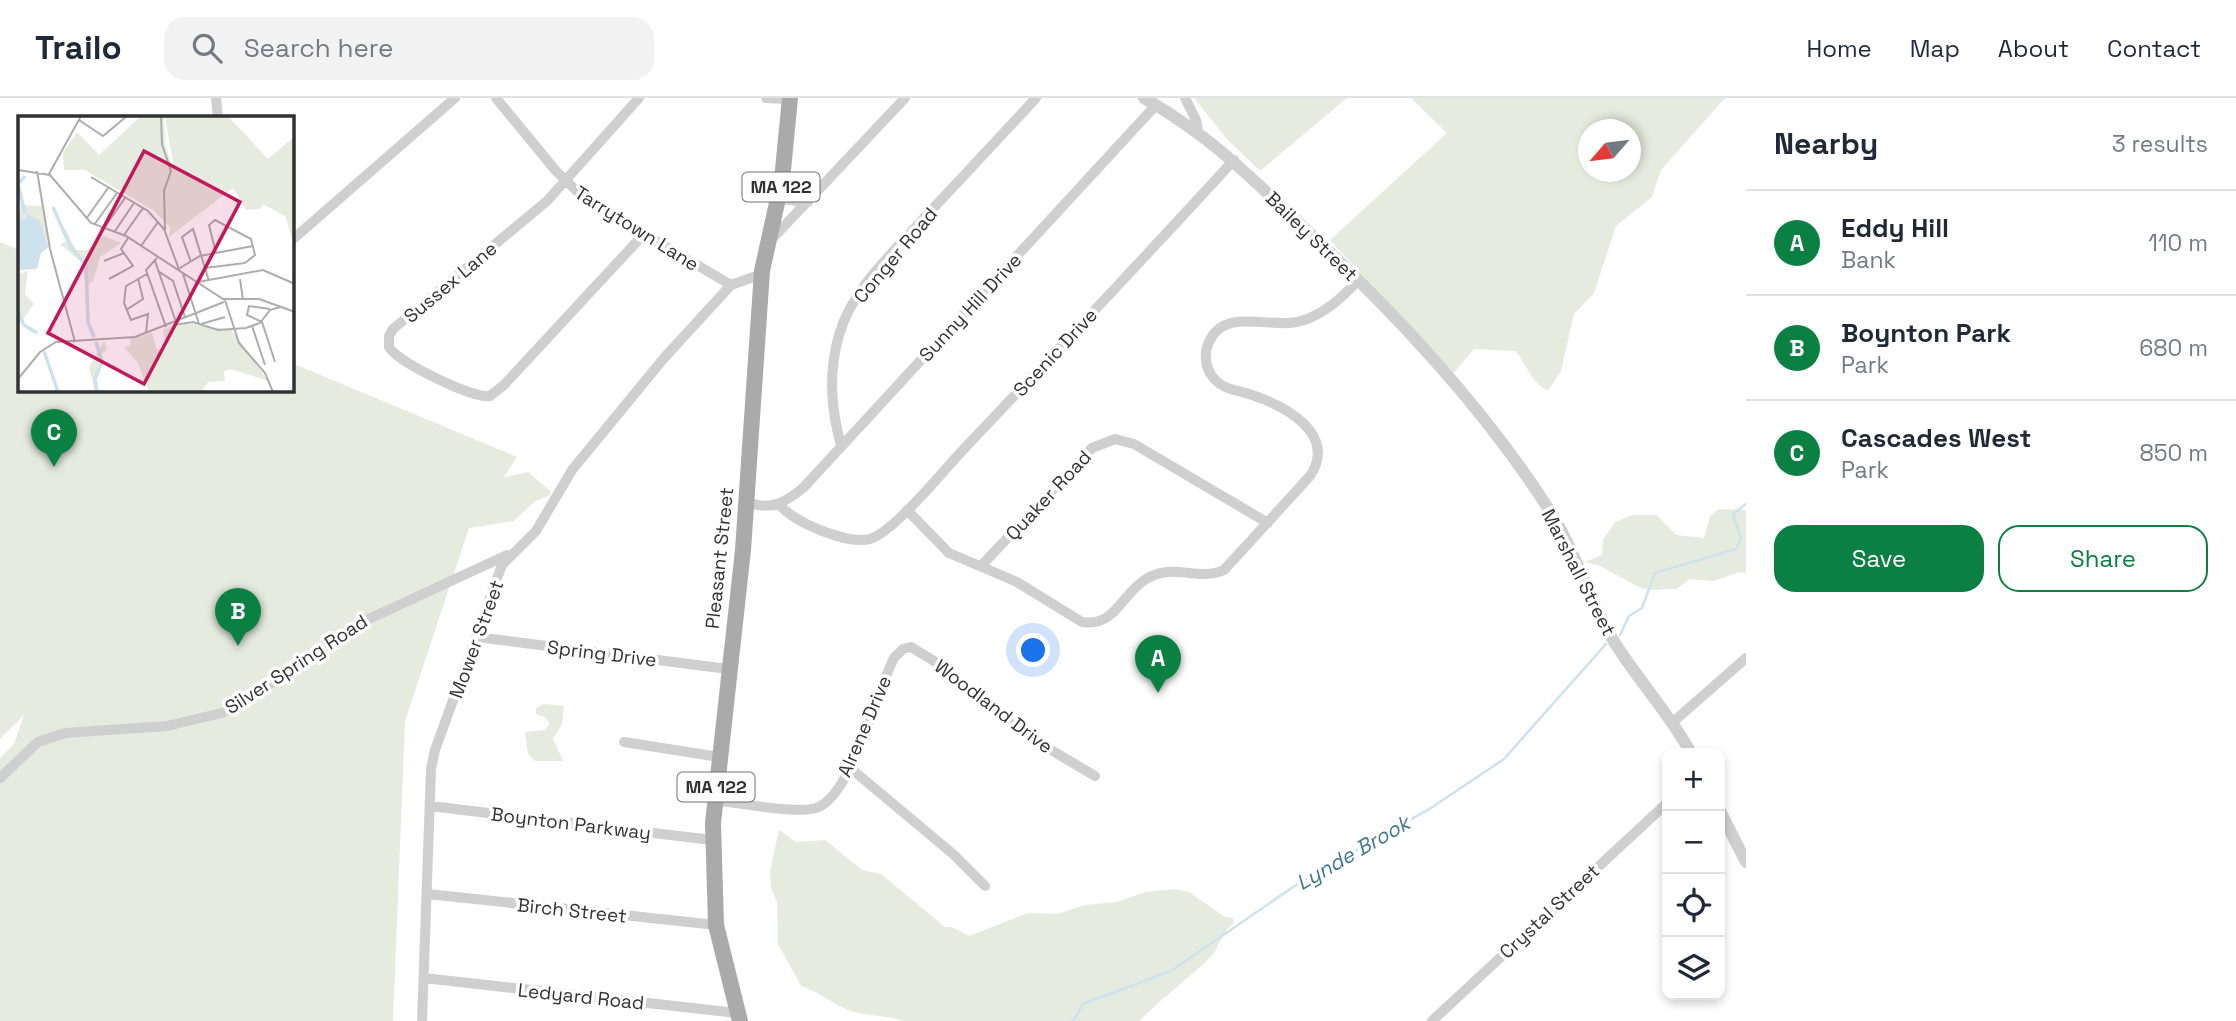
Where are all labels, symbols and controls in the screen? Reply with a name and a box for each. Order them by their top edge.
search box [164,17,654,80]
text: Trailo [35,27,122,69]
icon: search [188,29,226,67]
text: Search here [244,31,394,65]
text: Home [1806,33,1872,64]
text: Map [1910,33,1960,64]
text: About [1998,33,2069,64]
text: Contact [2107,33,2201,64]
inset map [18,116,294,392]
north arrow [1578,119,1641,182]
text: Nearby [1774,124,1878,163]
text: 3 results [2112,129,2208,159]
road number: MA 122 [742,172,820,202]
street label: Tarrytown Lane [570,180,704,277]
street label: Bailey Street [1260,186,1363,287]
street label: Conger Road [848,202,943,308]
text: Eddy Hill [1841,211,1949,245]
text: A [1790,228,1804,258]
text: 110 m [2148,228,2208,258]
street label: Sussex Lane [399,236,502,329]
text: Bank [1841,245,1896,275]
street label: Sunny Hill Drive [914,248,1027,367]
street label: Scenic Drive [1008,303,1103,402]
text: Boynton Park [1841,316,2011,350]
text: B [1789,333,1805,363]
text: 680 m [2139,333,2208,363]
text: Park [1841,350,1889,380]
pin: C [31,409,77,467]
text: Cascades West [1841,421,2031,455]
text: C [1790,438,1804,468]
text: 850 m [2139,438,2208,468]
street label: Quaker Road [1000,445,1097,546]
text: Park [1841,455,1889,485]
street label: Pleasant Street [700,486,739,630]
street label: Marshall Street [1536,505,1621,640]
button: Save [1774,525,1984,592]
button: Share [1998,525,2208,592]
street label: Mower Street [443,576,509,702]
pin: B [215,588,261,646]
street label: Silver Spring Road [220,609,372,720]
your location [1016,633,1050,667]
street label: Spring Drive [546,634,658,673]
pin: A [1135,635,1181,693]
street label: Woodland Drive [929,654,1058,759]
street label: Alrene Drive [832,672,897,781]
map controls [1662,748,1725,1000]
button: + [1662,748,1725,811]
road number: MA 122 [678,772,754,802]
street label: Boynton Parkway [490,801,652,846]
water label: Lynde Brook [1291,808,1417,896]
button: − [1662,811,1725,874]
street label: Crystal Street [1494,859,1605,964]
button: locate [1662,874,1725,937]
street label: Birch Street [516,892,628,929]
button: layers [1662,937,1725,1000]
street label: Ledyard Road [517,977,645,1016]

